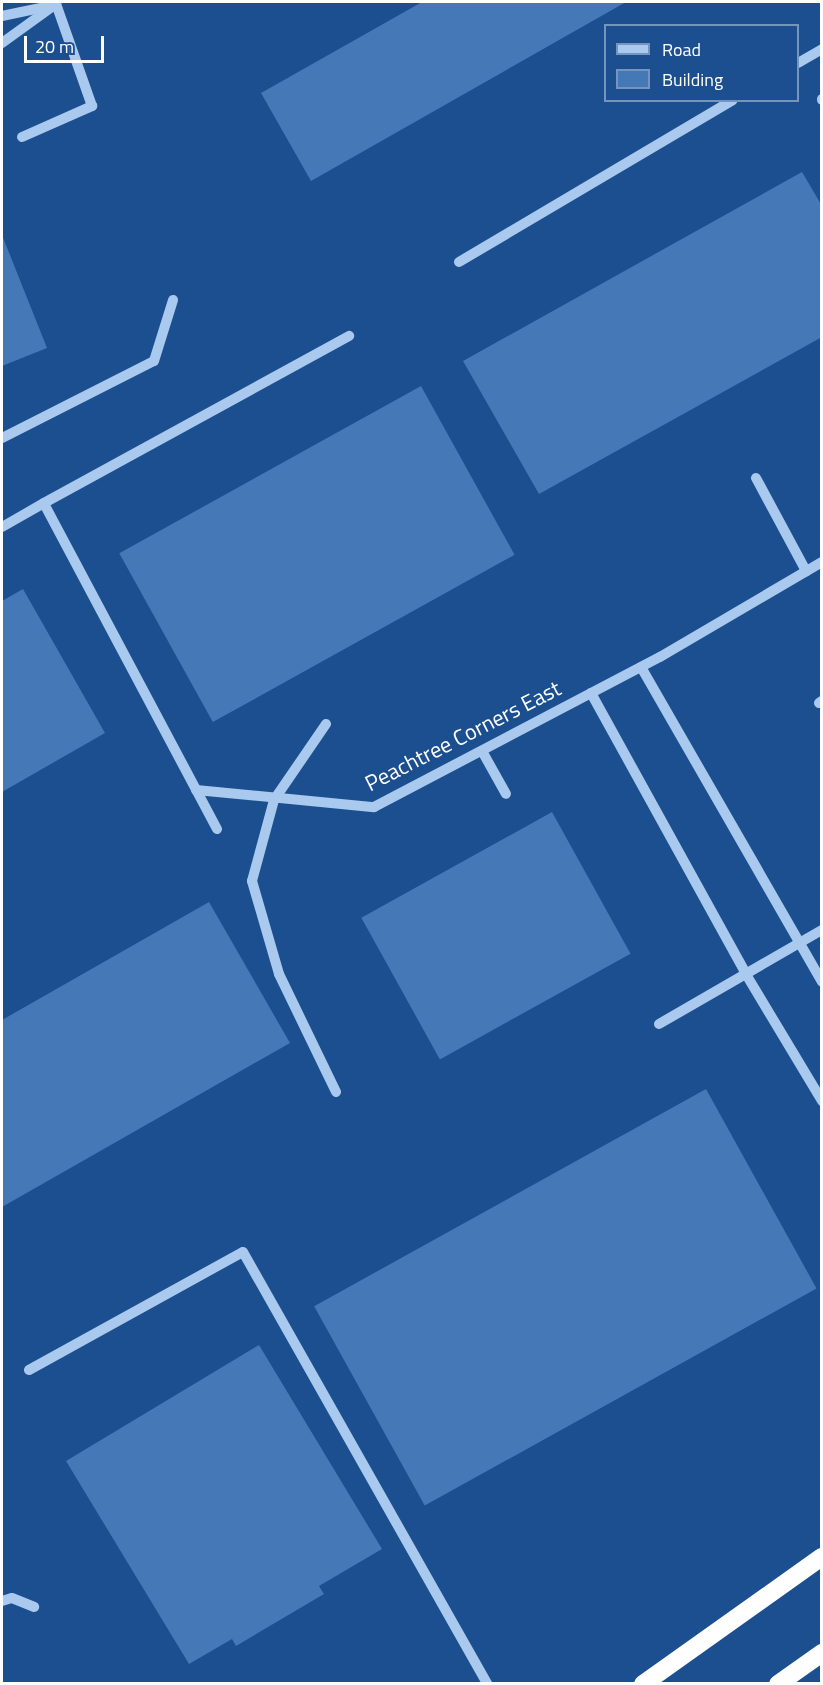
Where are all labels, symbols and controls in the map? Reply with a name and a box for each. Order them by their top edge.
scale bar [27,24,106,62]
legend [604,24,799,102]
text: 20 m [35,33,74,60]
text: Road [662,36,701,63]
text: Building [662,66,723,93]
street label: Peachtree Corners East [361,675,565,797]

